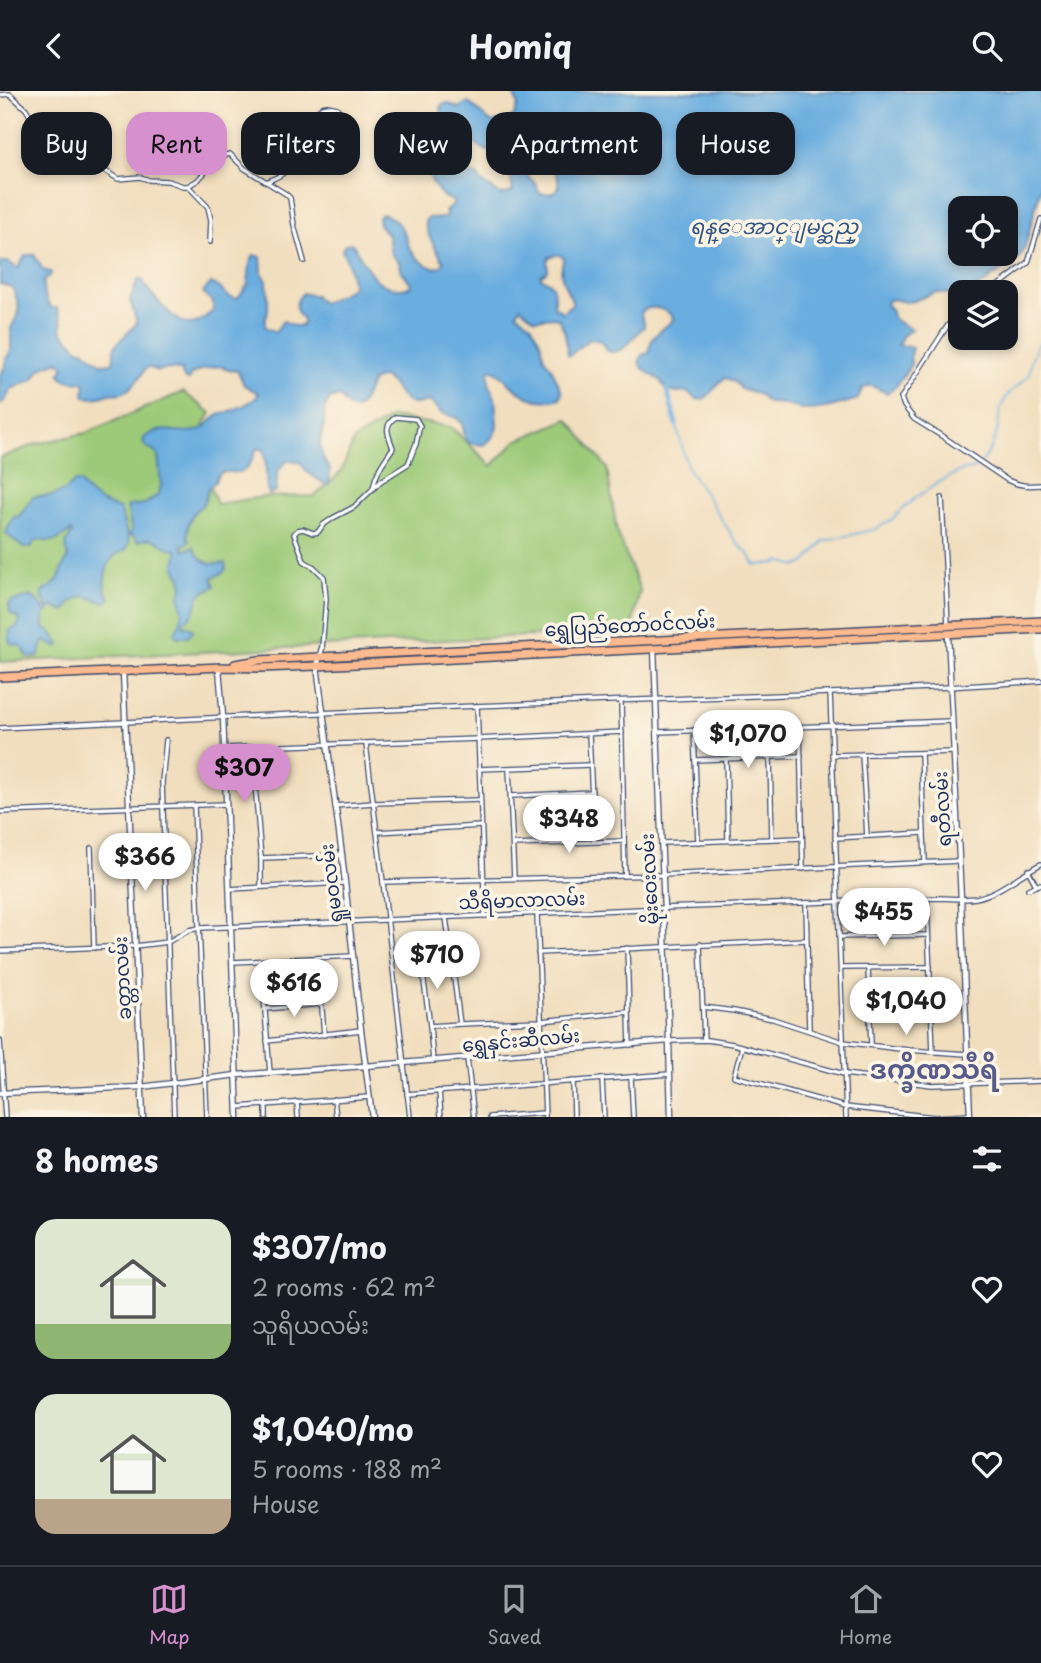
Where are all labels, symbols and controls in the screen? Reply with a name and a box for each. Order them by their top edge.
text: Homiq [469,22,572,70]
icon: back [35,27,73,65]
icon: search [968,27,1006,65]
chip: Buy [21,112,112,175]
chip: Rent [126,112,227,175]
chip: Filters [241,112,360,175]
chip: New [374,112,472,175]
chip: Apartment [486,112,662,175]
chip: House [676,112,795,175]
map controls [948,196,1018,350]
button: locate [948,196,1018,266]
water label: ရန္ေအာင္ျမင္ဆည္ [690,209,859,244]
button: layers [948,280,1018,350]
street label: ရွှေပြည်တော်ဝင်လမ်း [544,606,716,645]
pin: $1,070 [691,711,805,770]
text: $1,070 [709,715,787,750]
pin: $307 [203,745,285,804]
text: $307 [214,749,274,784]
street label: ရတီလမ်း [925,771,960,847]
pin: $348 [528,795,610,855]
text: $348 [539,800,599,835]
street label: မိုးဝေးလမ်း [632,832,668,925]
pin: $366 [104,833,186,893]
text: $366 [115,838,176,873]
street label: ရှုမဝလမ်း [311,842,352,926]
street label: သီရိမာလာလမ်း [458,883,586,918]
pin: $455 [843,889,925,948]
text: $455 [854,893,914,928]
pin: $710 [396,932,478,991]
street label: ခတ္တာလမ်း [105,935,140,1021]
text: $710 [410,936,464,971]
pin: $616 [253,960,335,1019]
text: $616 [266,964,322,999]
pin: $1,040 [849,977,963,1037]
text: $1,040 [866,982,946,1017]
street label: ရွှေနှင်းဆီလမ်း [461,1020,581,1062]
district label: ဒက္ခိဏသီရိ [870,1049,999,1093]
text: 8 homes [35,1137,158,1182]
icon: filters [968,1140,1006,1178]
text: $307/mo [252,1224,387,1269]
icon: home [91,1247,175,1331]
text: 2 rooms · 62 m² [252,1269,436,1304]
icon: heart [968,1270,1006,1308]
text: သူရိယလမ်း [252,1307,369,1342]
text: $1,040/mo [252,1406,413,1451]
icon: home [91,1422,175,1506]
icon: heart [968,1445,1006,1483]
text: 5 rooms · 188 m² [252,1451,442,1486]
text: House [252,1486,319,1521]
tab: Map [149,1580,190,1650]
tab: Saved [487,1580,541,1650]
tab: Home [839,1580,892,1650]

